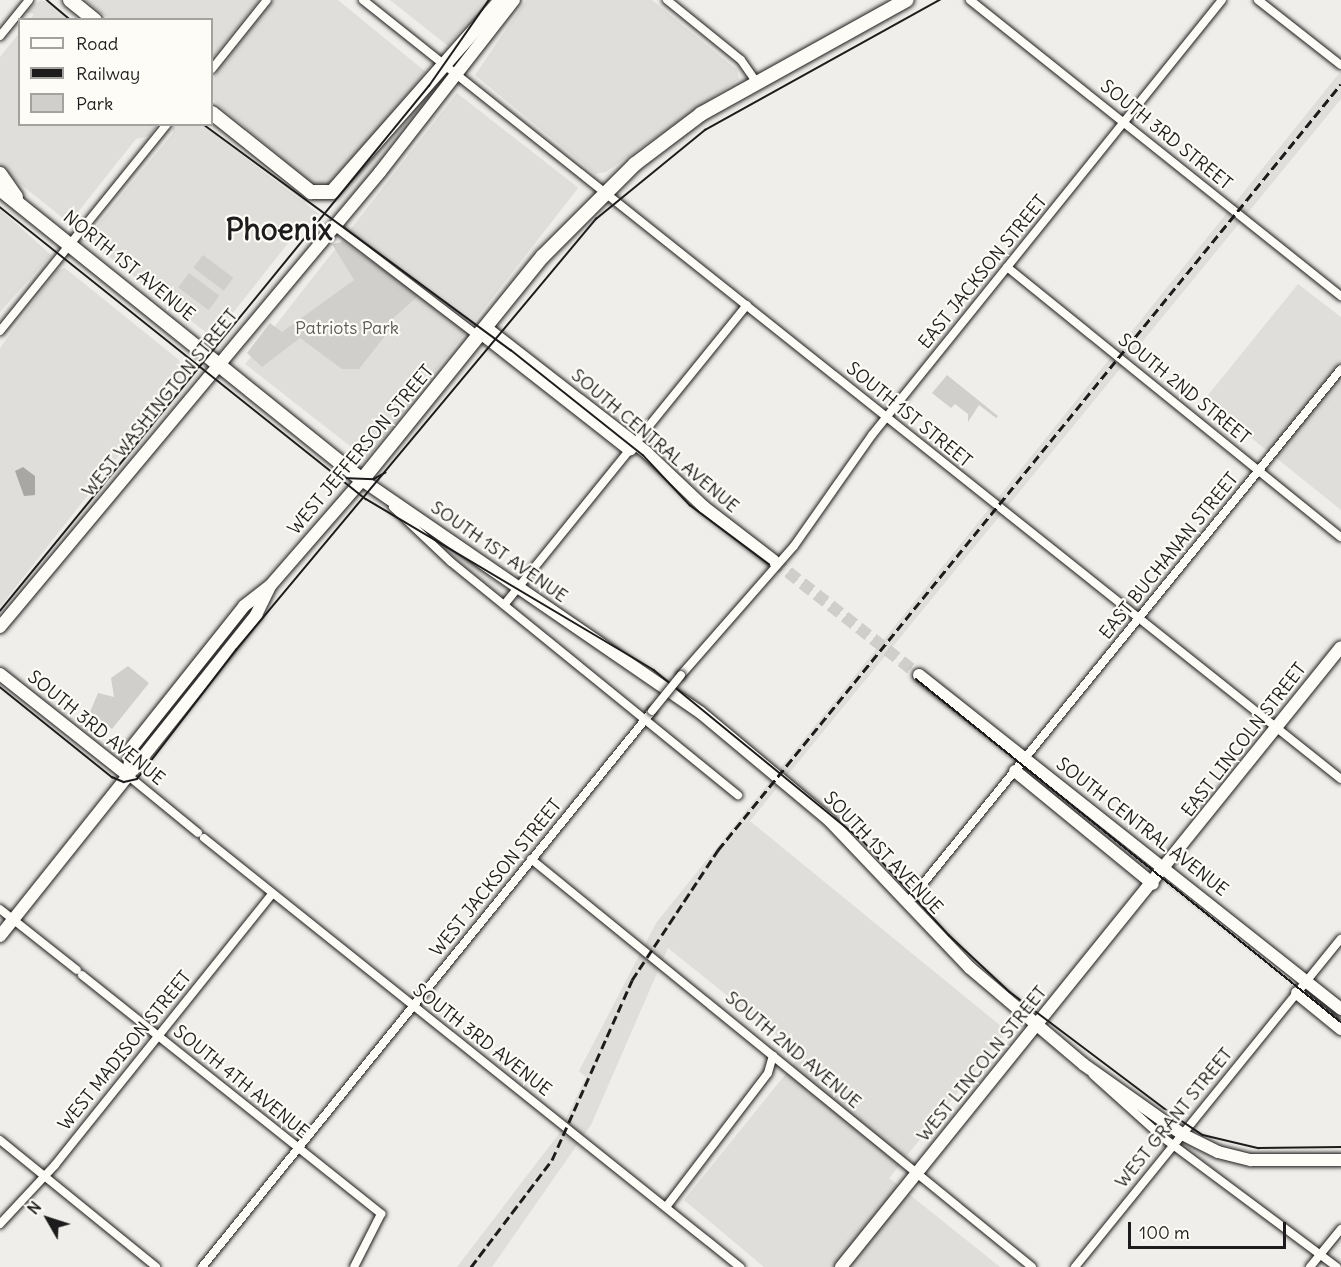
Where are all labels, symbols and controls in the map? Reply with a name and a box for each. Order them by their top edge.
legend [18,18,213,126]
text: Road [76,32,118,55]
text: Railway [76,62,140,85]
street label: SOUTH 3RD STREET [1096,75,1236,195]
text: Park [76,92,113,115]
street label: EAST JACKSON STREET [914,191,1052,353]
street label: NORTH 1ST AVENUE [59,206,199,326]
district label: Phoenix [225,211,333,247]
street label: WEST WASHINGTON STREET [78,305,242,501]
park label: Patriots Park [295,317,399,339]
street label: SOUTH 2ND STREET [1114,329,1254,449]
street label: SOUTH 1ST STREET [842,358,976,472]
street label: WEST JEFFERSON STREET [284,361,438,539]
street label: SOUTH CENTRAL AVENUE [567,365,743,517]
street label: EAST BUCHANAN STREET [1095,468,1243,644]
street label: SOUTH 1ST AVENUE [427,497,571,607]
street label: EAST LINCOLN STREET [1177,659,1311,821]
street label: SOUTH 3RD AVENUE [23,666,169,790]
street label: SOUTH CENTRAL AVENUE [1052,753,1232,901]
street label: SOUTH 1ST AVENUE [819,787,947,919]
street label: WEST JACKSON STREET [426,795,566,961]
street label: WEST MADISON STREET [54,967,196,1135]
street label: SOUTH 3RD AVENUE [408,979,556,1101]
street label: WEST LINCOLN STREET [913,982,1051,1146]
street label: SOUTH 2ND AVENUE [721,987,865,1113]
street label: SOUTH 4TH AVENUE [169,1021,313,1143]
street label: WEST GRANT STREET [1111,1044,1237,1192]
north arrow [18,1189,78,1249]
text: N [23,1197,45,1218]
scale bar [1131,1210,1288,1248]
text: 100 m [1139,1221,1190,1244]

